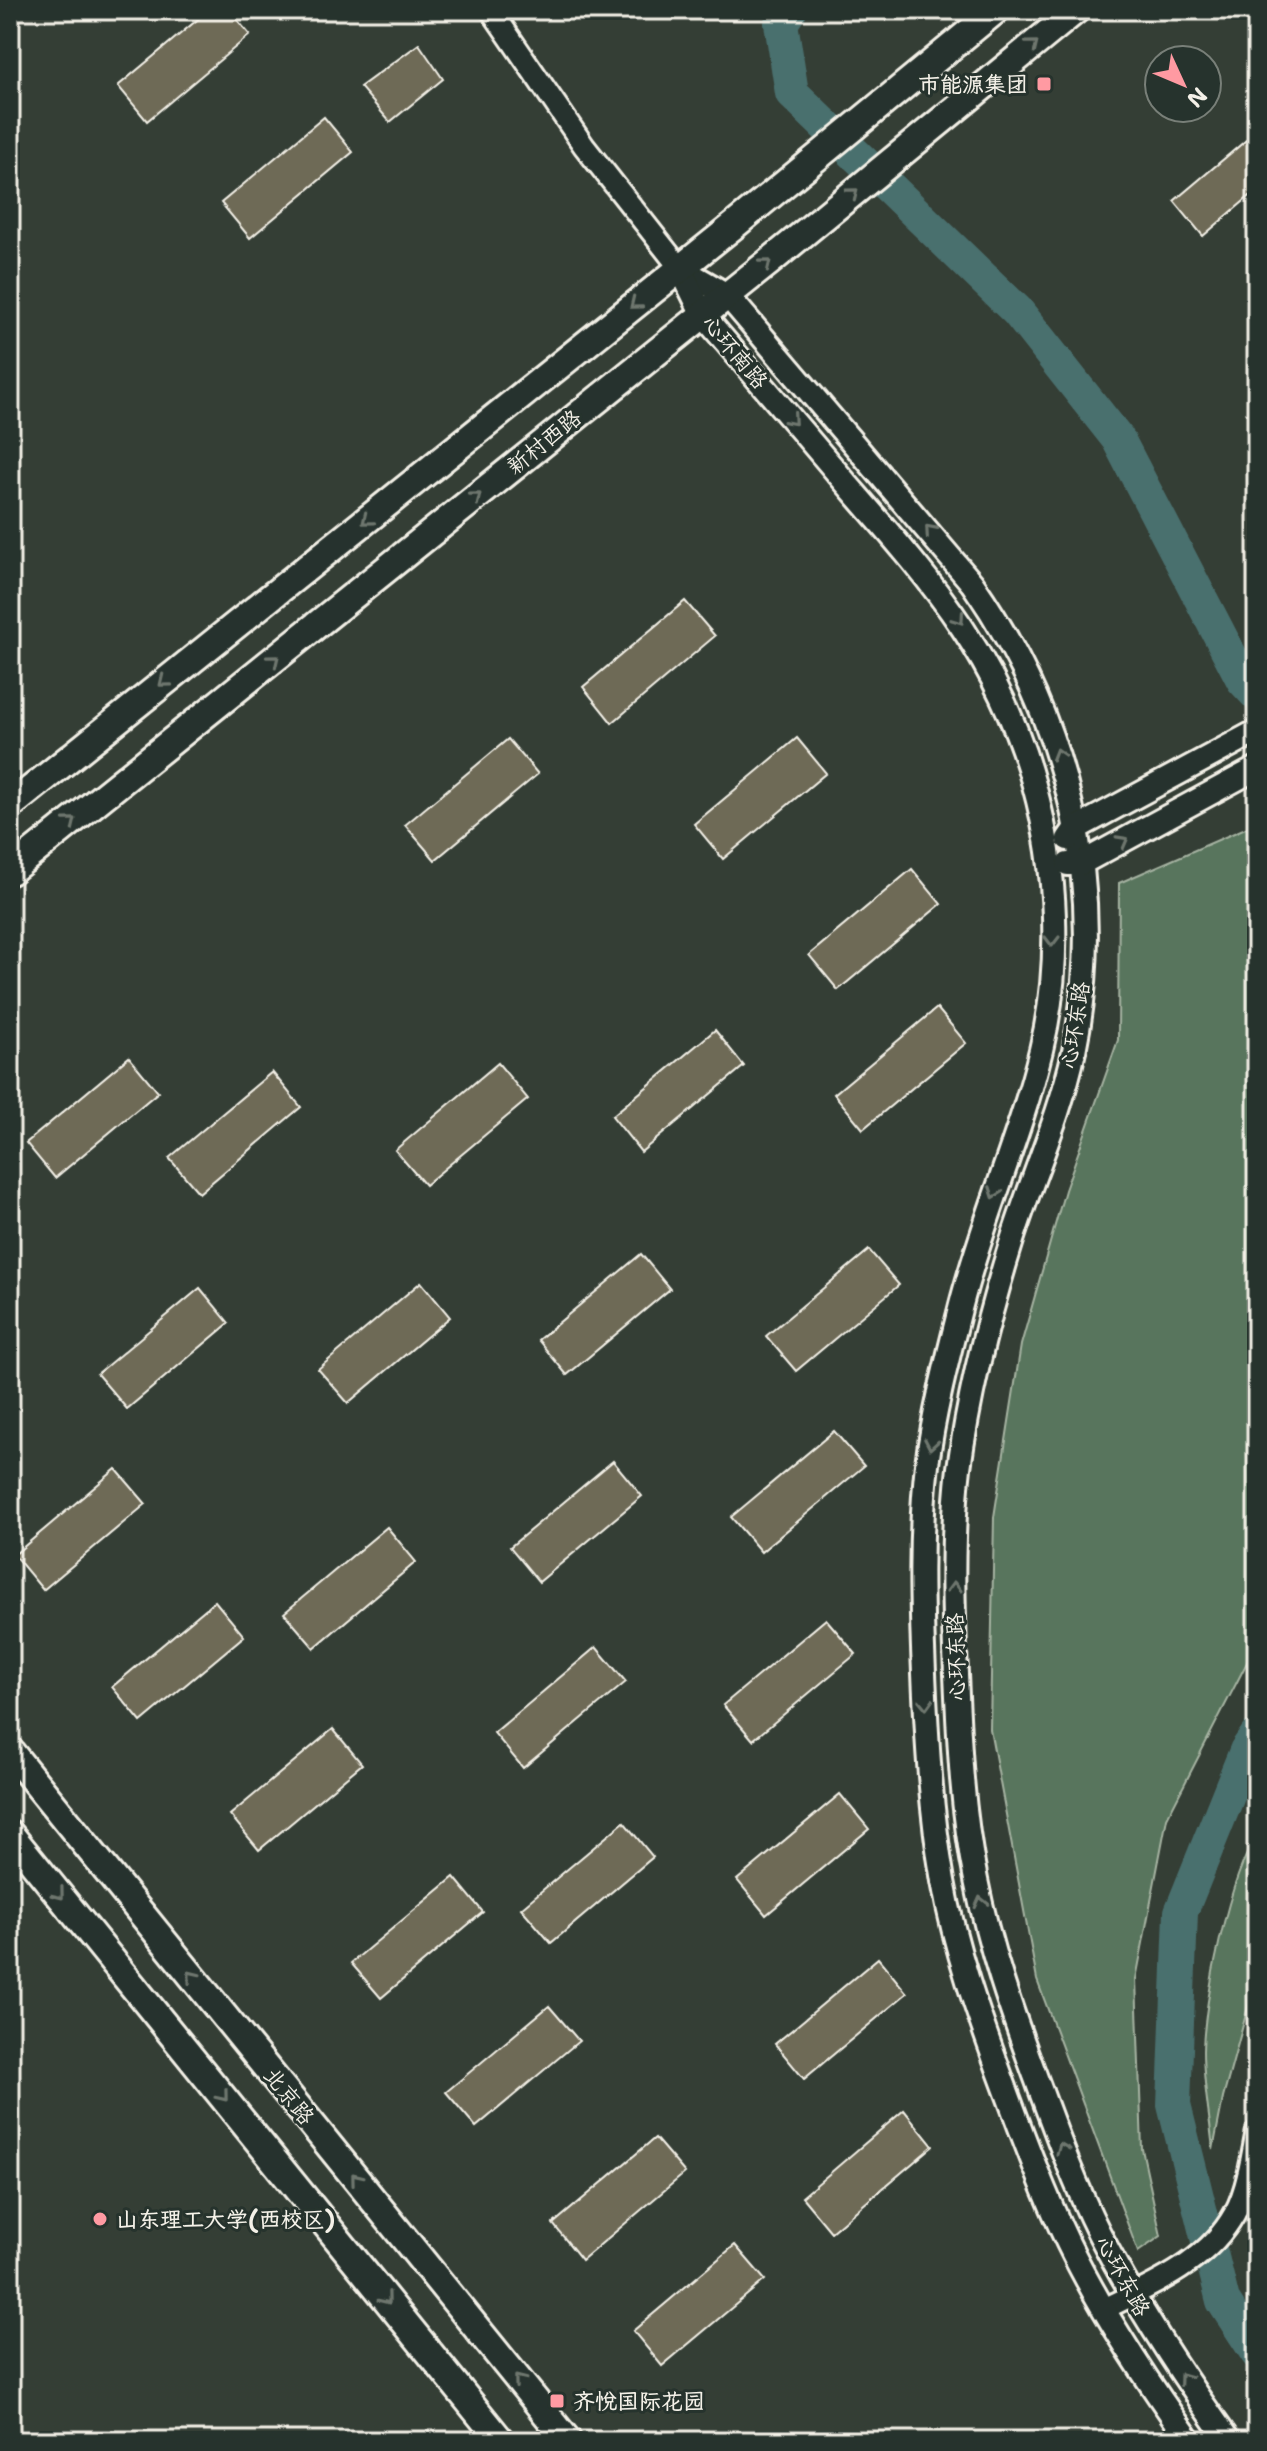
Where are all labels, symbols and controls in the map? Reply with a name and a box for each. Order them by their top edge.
one-way arrow [1024,40,1038,55]
north arrow [1143,44,1223,124]
place label: 市能源集团 [918,70,1028,99]
marker: 市能源集团 [1035,75,1053,93]
text: N [1181,81,1214,114]
one-way arrow [844,188,858,203]
one-way arrow [757,259,771,274]
one-way arrow [629,295,644,309]
street label: 心环南路 [696,309,774,395]
street label: 新村西路 [501,403,587,481]
one-way arrow [782,410,797,425]
one-way arrow [467,492,481,507]
one-way arrow [361,510,376,524]
one-way arrow [925,524,939,539]
one-way arrow [949,611,964,625]
one-way arrow [264,655,279,669]
one-way arrow [158,673,173,687]
one-way arrow [1051,747,1067,761]
one-way arrow [62,818,77,832]
one-way arrow [1115,835,1129,851]
one-way arrow [1043,935,1061,948]
street label: 心环东路 [1054,979,1096,1071]
one-way arrow [988,1185,1005,1199]
one-way arrow [923,1437,940,1451]
one-way arrow [945,1580,963,1593]
street label: 心环东路 [940,1613,972,1701]
one-way arrow [917,1698,934,1711]
one-way arrow [49,1885,64,1899]
one-way arrow [973,1895,990,1909]
one-way arrow [187,1971,202,1985]
street label: 北京路 [257,2061,321,2131]
one-way arrow [213,2087,227,2102]
one-way arrow [1056,2142,1072,2156]
one-way arrow [351,2172,365,2187]
place label: 山东理工大学(西校区) [116,2205,335,2234]
marker: 山东理工大学(西校区) [91,2210,109,2228]
street label: 心环东路 [1089,2230,1157,2322]
one-way arrow [376,2289,391,2304]
one-way arrow [1179,2372,1193,2386]
one-way arrow [514,2375,529,2390]
place label: 齐悦国际花园 [573,2387,705,2416]
marker: 齐悦国际花园 [548,2392,566,2410]

